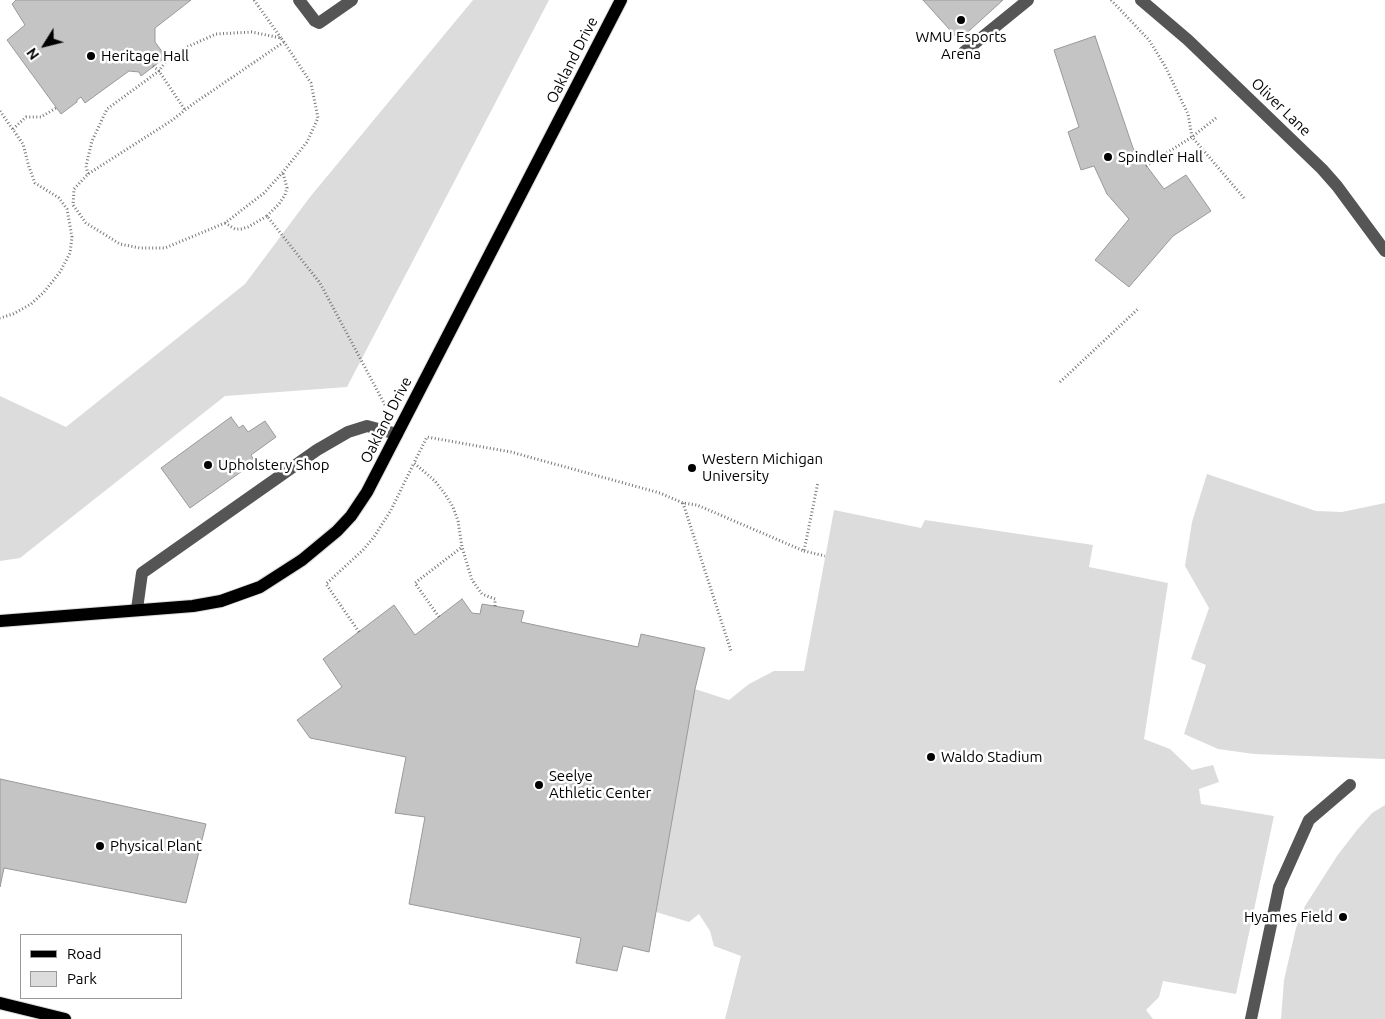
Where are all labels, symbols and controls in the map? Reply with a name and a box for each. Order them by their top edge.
street label: Oakland Drive [542,14,602,106]
marker: WMU Esports Arena [955,14,967,26]
north arrow [20,20,70,70]
place label: WMU Esports Arena [915,28,1007,63]
text: N [23,45,42,63]
place label: Heritage Hall [101,47,189,65]
marker: Heritage Hall [85,50,97,62]
street label: Oliver Lane [1247,74,1315,140]
place label: Spindler Hall [1118,148,1203,166]
marker: Spindler Hall [1102,151,1114,163]
street label: Oakland Drive [356,374,416,466]
place label: Western Michigan University [702,450,823,485]
place label: Upholstery Shop [218,456,330,474]
marker: Upholstery Shop [202,459,214,471]
marker: Western Michigan University [686,462,698,474]
place label: Waldo Stadium [941,748,1043,766]
marker: Waldo Stadium [925,751,937,763]
place label: Seelye Athletic Center [549,767,651,802]
marker: Seelye Athletic Center [533,779,545,791]
place label: Physical Plant [110,837,202,855]
marker: Physical Plant [94,840,106,852]
place label: Hyames Field [1244,908,1333,926]
marker: Hyames Field [1337,911,1349,923]
legend [20,934,182,999]
text: Road [67,945,102,962]
text: Park [67,970,97,987]

